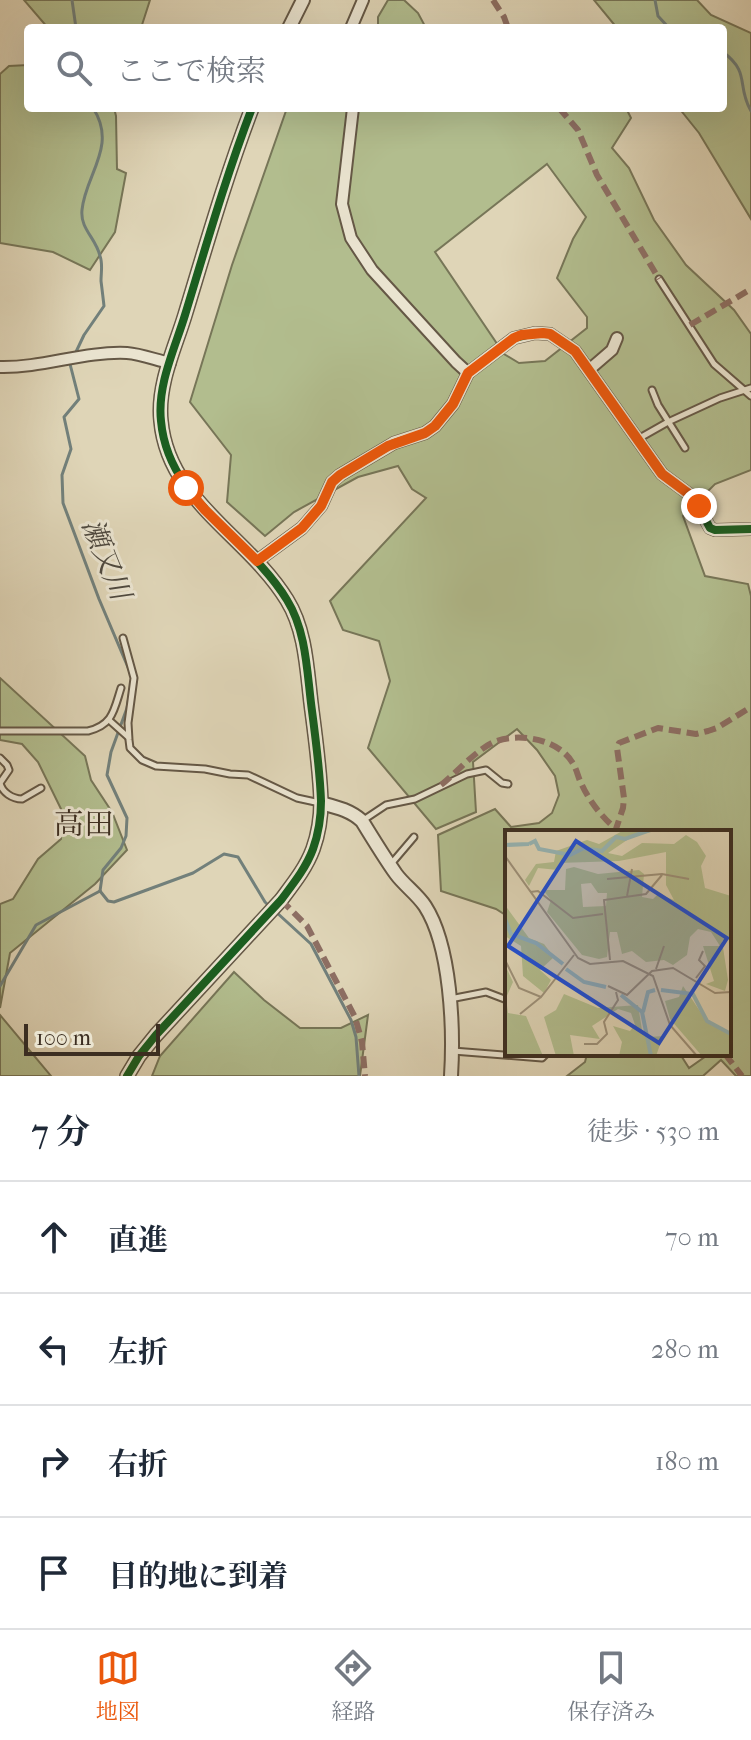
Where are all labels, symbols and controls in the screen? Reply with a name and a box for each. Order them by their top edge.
search box [24,24,727,112]
icon: search [52,46,96,90]
text: ここで検索 [116,54,266,89]
route start [168,470,204,506]
route end [681,488,717,524]
water label: 瀬又川 [76,514,139,607]
district label: 高田 [54,807,114,842]
inset map [505,830,731,1056]
scale bar [24,1020,160,1056]
text: 100 m [36,1025,91,1051]
text: 7 分 [32,1112,90,1152]
text: 徒歩 · 530 m [587,1116,719,1147]
icon: ahead [32,1215,76,1259]
text: 70 m [665,1222,719,1253]
text: 直進 [108,1223,168,1258]
icon: left [32,1327,76,1371]
text: 280 m [651,1334,719,1365]
text: 左折 [108,1335,168,1370]
icon: right [32,1439,76,1483]
text: 180 m [655,1446,719,1477]
text: 右折 [108,1447,168,1482]
icon: arrive [32,1551,76,1595]
text: 目的地に到着 [108,1559,288,1594]
tab: 地図 [96,1646,140,1725]
tab: 経路 [331,1646,375,1725]
tab: 保存済み [567,1646,655,1725]

